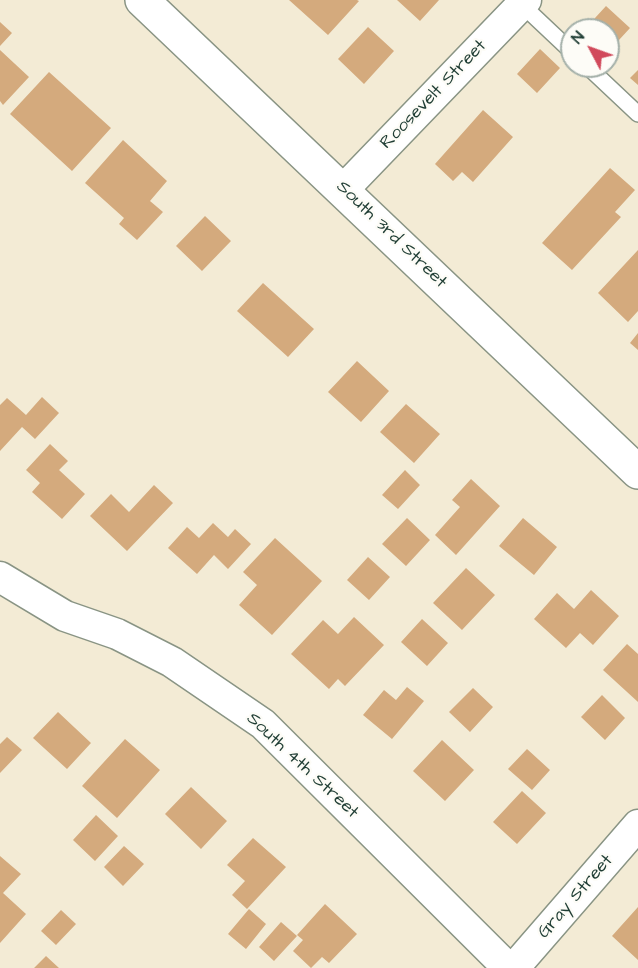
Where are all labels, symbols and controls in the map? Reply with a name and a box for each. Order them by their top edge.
north arrow [560,18,620,78]
text: N [566,27,590,49]
street label: Roosevelt Street [376,36,492,154]
street label: South 3rd Street [331,177,451,293]
street label: South 4th Street [241,709,363,823]
street label: Gray Street [534,851,618,943]

